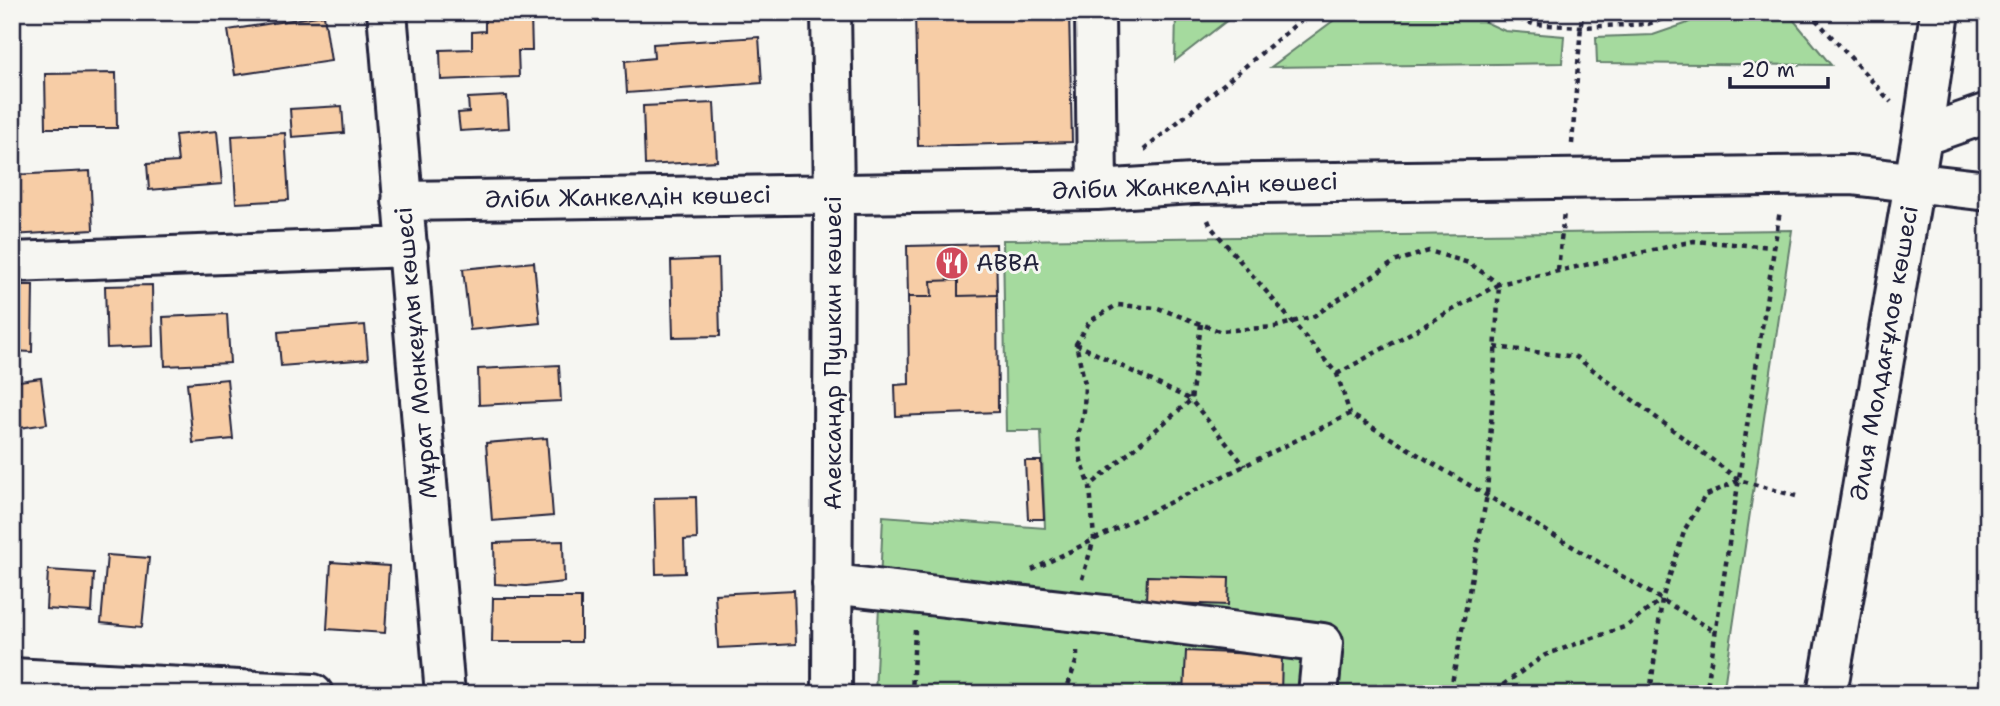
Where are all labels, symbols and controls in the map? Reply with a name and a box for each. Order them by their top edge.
scale bar [1730,46,1828,90]
text: 20 m [1741,56,1795,84]
street label: Әліби Жанкелдін көшесі [1051,165,1339,207]
street label: Әліби Жанкелдін көшесі [485,179,771,215]
street label: Александр Пушкин көшесі [817,196,849,510]
street label: Әлия Молдағұлов көшесі [1842,203,1926,503]
street label: Мұрат Монкеұлы көшесі [387,206,445,500]
restaurant icon: ABBA [933,244,971,282]
place label: ABBA [976,247,1040,279]

